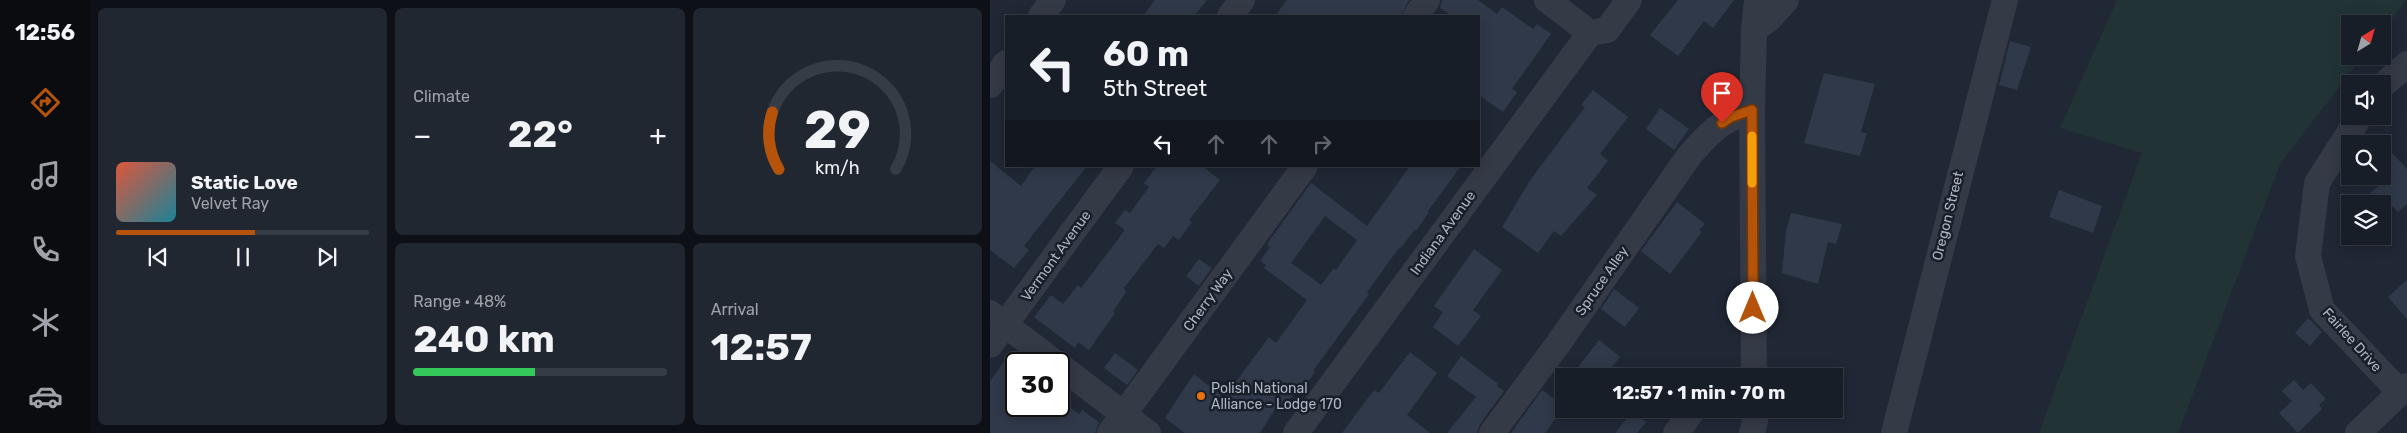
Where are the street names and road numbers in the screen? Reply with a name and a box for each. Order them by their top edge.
street label: Oregon Street [1929,169,1967,262]
street label: Indiana Avenue [1407,187,1479,278]
street label: Vermont Avenue [1017,207,1095,305]
street label: Spruce Alley [1572,243,1632,319]
street label: Cherry Way [1180,265,1237,335]
street label: Fairlee Drive [2319,304,2385,376]

